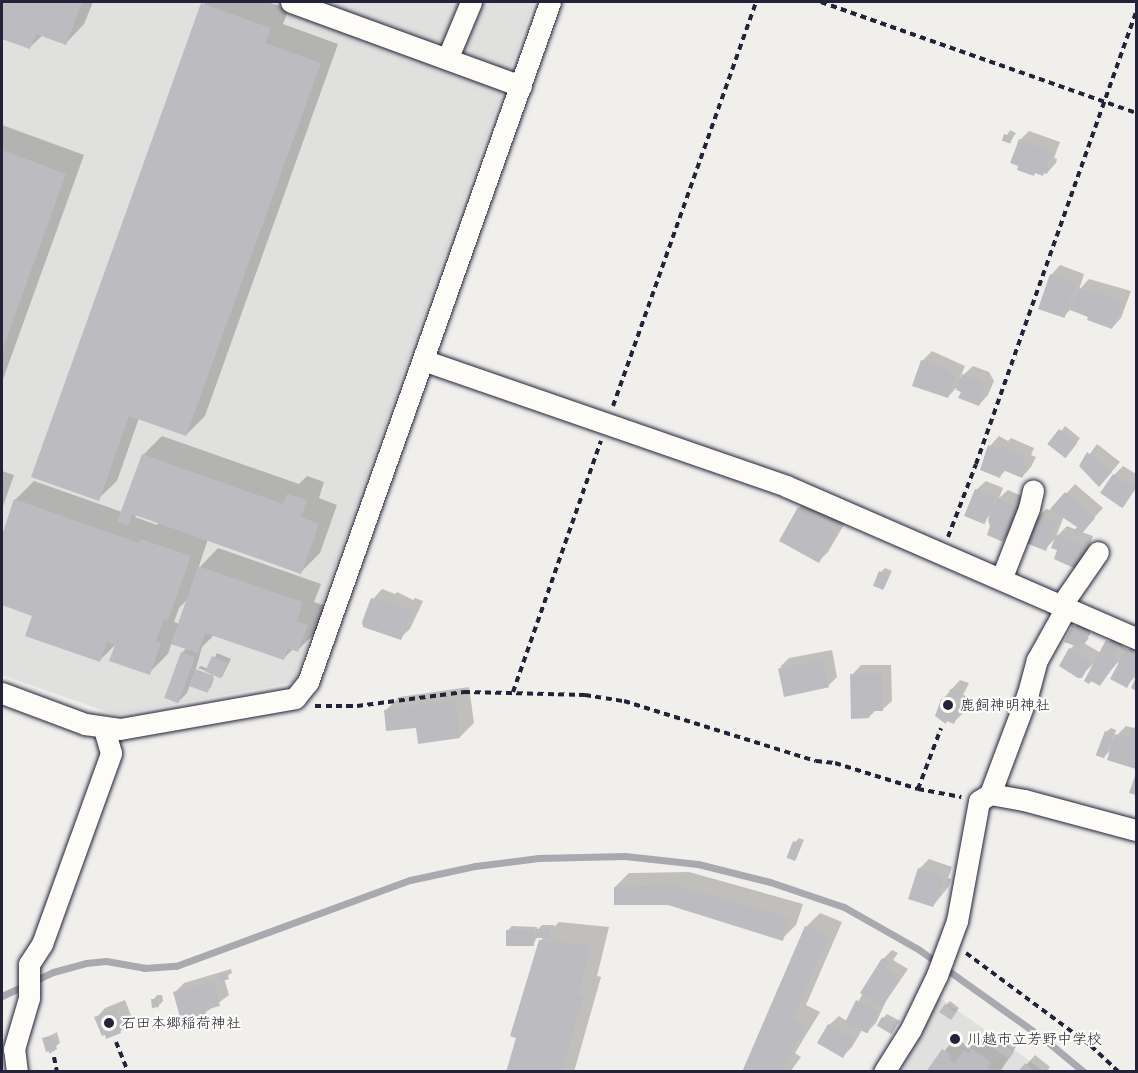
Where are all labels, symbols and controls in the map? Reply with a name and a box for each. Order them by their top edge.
place label: 鹿飼神明神社 [960,696,1050,714]
marker: 鹿飼神明神社 [941,698,955,712]
place label: 石田本郷稲荷神社 [121,1014,241,1032]
marker: 石田本郷稲荷神社 [102,1016,116,1030]
place label: 川越市立芳野中学校 [967,1030,1102,1048]
marker: 川越市立芳野中学校 [948,1032,962,1046]

